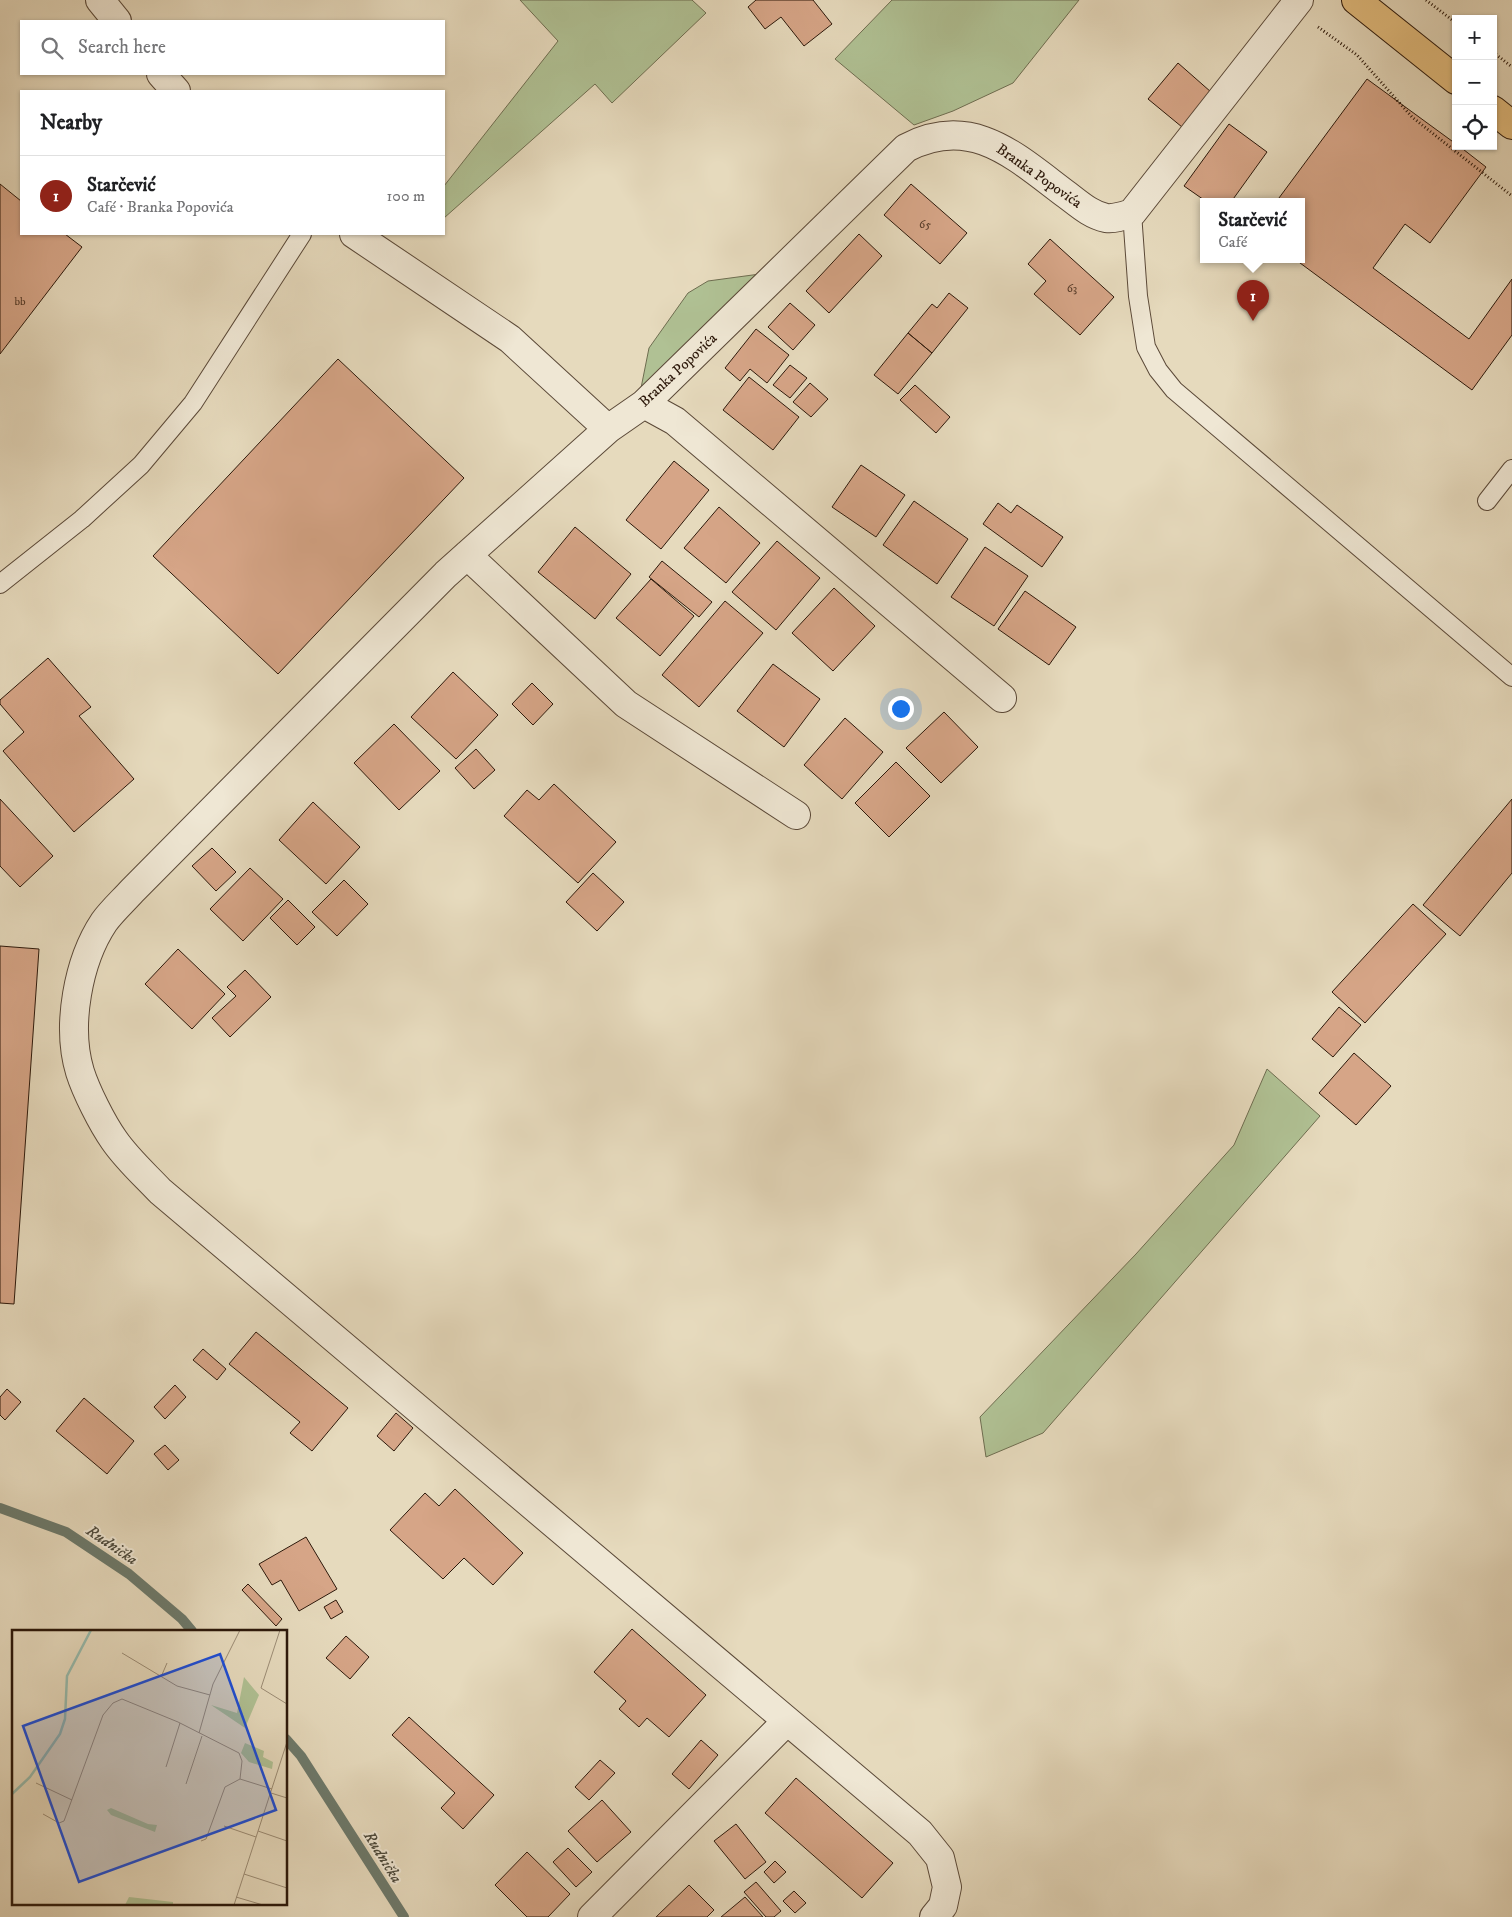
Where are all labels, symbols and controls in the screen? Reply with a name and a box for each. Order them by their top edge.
map controls [1452,15,1497,150]
button: + [1452,15,1497,60]
search box [20,20,445,75]
icon: search [38,34,66,62]
text: Search here [78,36,166,59]
button: − [1452,60,1497,105]
button: locate [1452,105,1497,150]
text: Nearby [40,110,102,136]
street label: Branka Popovića [993,140,1086,213]
text: Starčević [87,174,156,197]
text: 1 [53,186,59,206]
text: 100 m [387,186,425,206]
text: Café · Branka Popovića [87,197,234,217]
popup [1200,198,1305,263]
text: Starčević [1218,209,1287,232]
house number: 65 [919,217,931,232]
text: Café [1218,232,1247,252]
pin: 1 [1237,280,1269,321]
house number: 63 [1067,281,1077,296]
house number: bb [14,294,26,309]
street label: Branka Popovića [635,328,722,411]
your location [888,696,914,722]
water label: Rudnička [82,1520,142,1569]
inset map [12,1630,288,1904]
water label: Rudnička [359,1826,407,1887]

